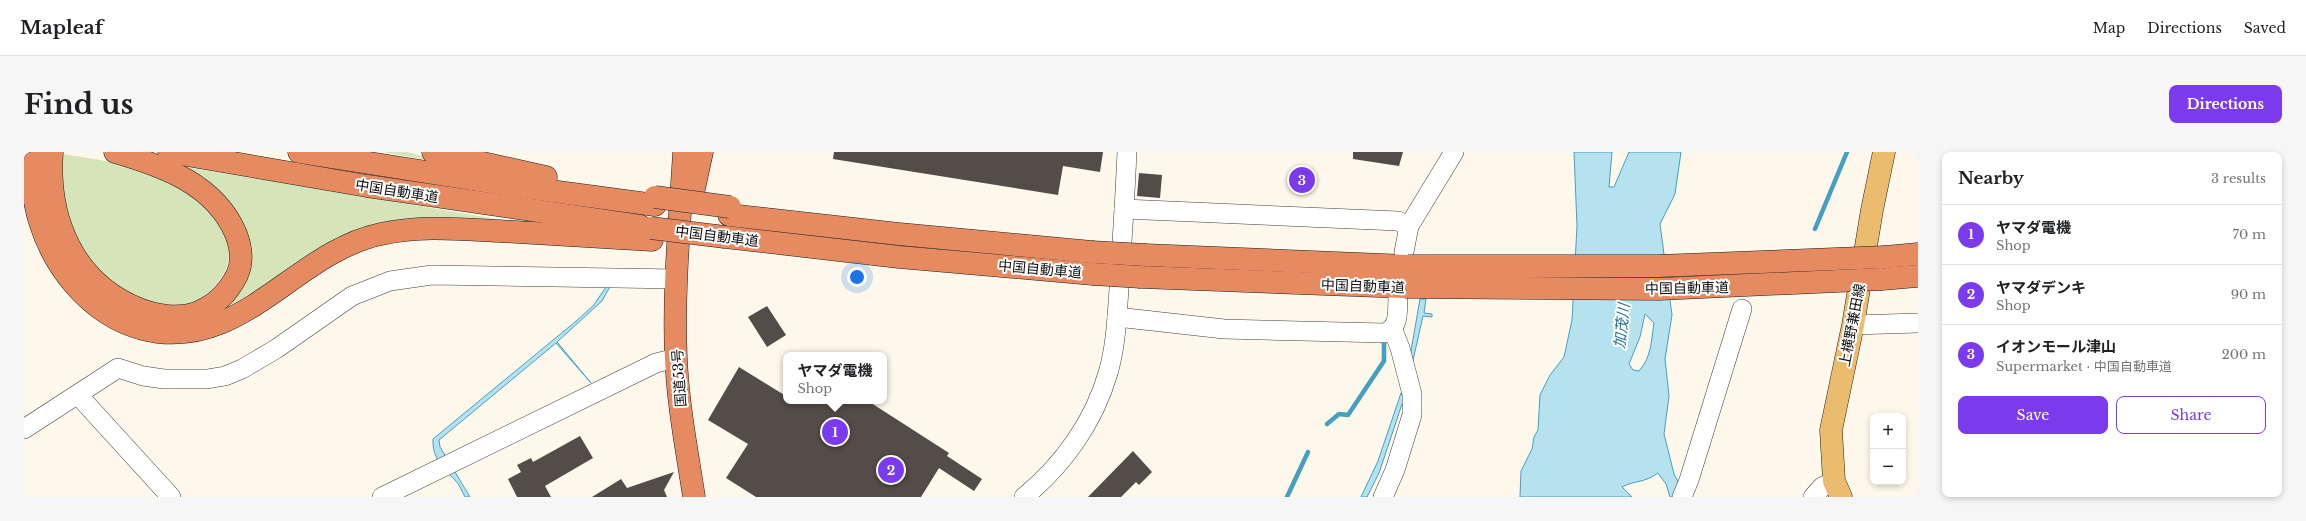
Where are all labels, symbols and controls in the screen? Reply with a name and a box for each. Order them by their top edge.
text: Mapleaf [20,16,103,39]
text: Map [2093,19,2125,37]
text: Directions [2147,19,2222,37]
text: Saved [2244,19,2286,37]
button: Directions [2169,85,2282,123]
text: Find us [24,87,134,122]
pin: 3 [1289,165,1315,195]
text: Nearby [1958,168,2024,189]
text: 3 results [2211,170,2266,187]
street label: 中国自動車道 [354,176,440,206]
text: ヤマダ電機 [1996,218,2071,237]
street label: 中国自動車道 [674,222,760,250]
text: 1 [1968,226,1974,243]
text: 70 m [2233,226,2266,243]
text: Shop [1996,237,2031,254]
street label: 中国自動車道 [997,256,1083,282]
your location [847,267,867,287]
street label: 中国自動車道 [1321,276,1405,296]
street label: 中国自動車道 [1645,278,1729,298]
text: ヤマダデンキ [1996,278,2086,297]
street label: 上横野兼田線 [1835,282,1869,368]
text: 2 [1967,286,1975,303]
text: 90 m [2231,286,2266,303]
text: Shop [1996,297,2031,314]
water label: 加茂川 [1610,301,1634,349]
text: イオンモール津山 [1996,337,2116,356]
text: 3 [1967,346,1975,363]
text: 200 m [2222,346,2266,363]
street label: 国道53号 [668,348,690,408]
popup [783,352,887,404]
text: Supermarket · 中国自動車道 [1996,358,2172,375]
text: ヤマダ電機 [797,361,873,380]
text: Shop [797,380,832,397]
button: Save [1958,396,2108,434]
button: Share [2116,396,2266,434]
map controls [1870,413,1906,485]
button: + [1870,413,1906,449]
pin: 1 [822,417,848,447]
button: − [1870,449,1906,485]
pin: 2 [878,455,904,485]

